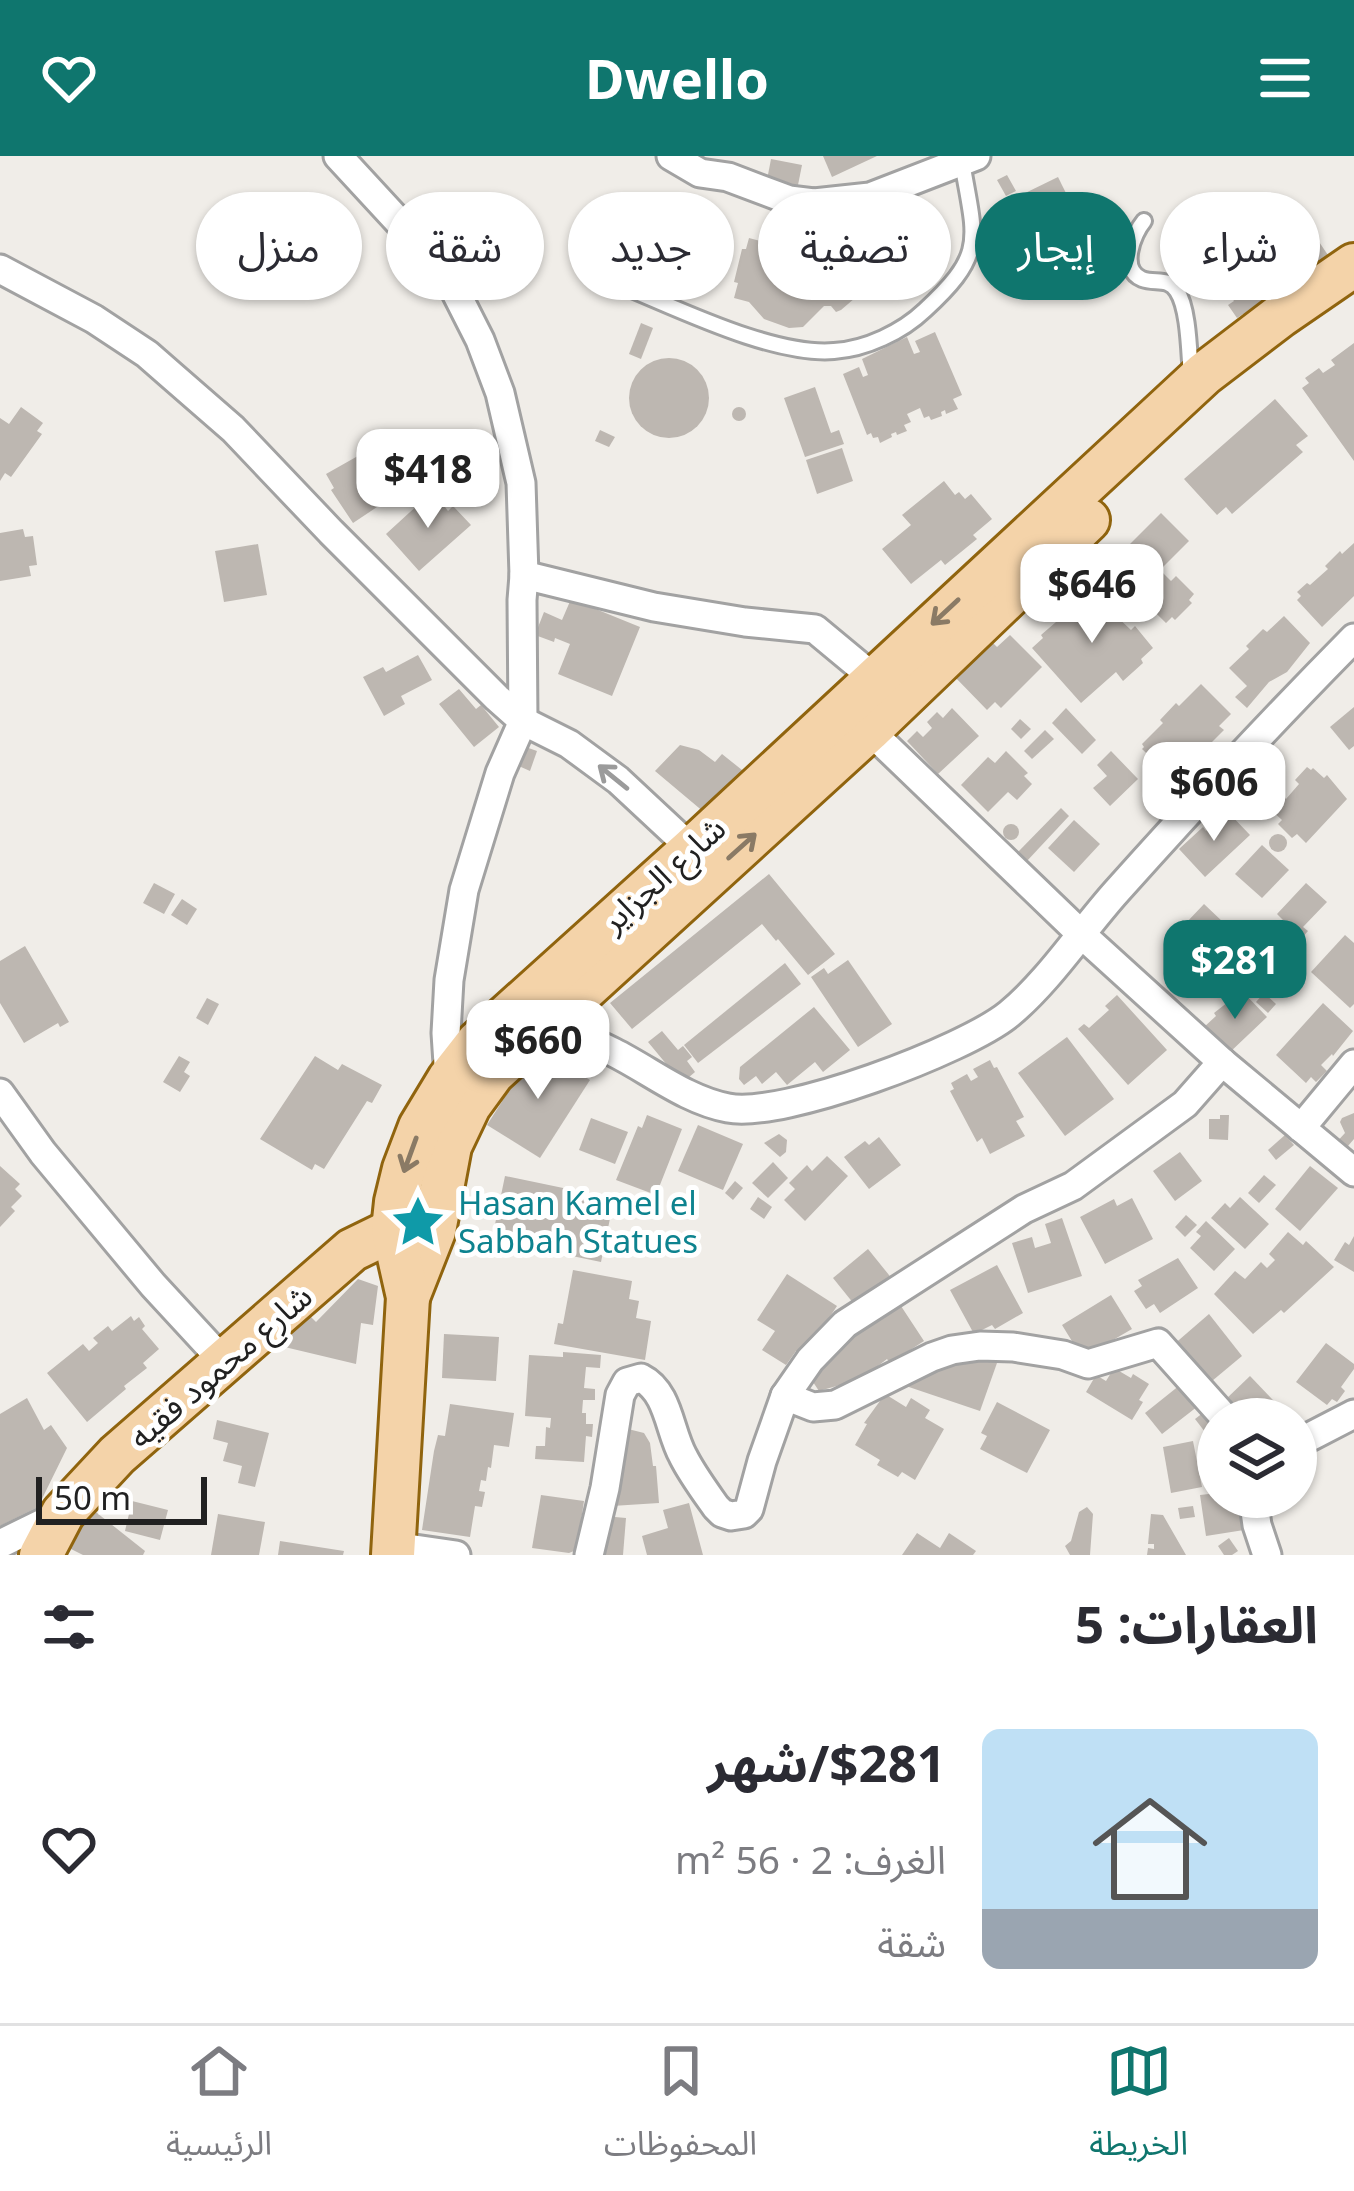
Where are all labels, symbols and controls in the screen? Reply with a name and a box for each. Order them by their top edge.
text: Dwello [585,41,769,115]
icon: heart [36,45,102,111]
icon: menu [1252,45,1318,111]
chip: منزل [196,192,362,300]
chip: شقة [386,192,544,300]
chip: جديد [568,192,734,300]
chip: تصفية [758,192,951,300]
chip: إيجار [975,192,1136,300]
chip: شراء [1160,192,1320,300]
pin: $418 [357,429,499,531]
text: $418 [383,441,473,494]
pin: $646 [1021,544,1163,646]
text: $646 [1047,556,1137,609]
one-way arrow [931,598,961,626]
pin: $606 [1143,742,1285,844]
text: $606 [1169,754,1259,807]
one-way arrow [598,764,629,792]
street label: شارع الجزاير [590,806,737,945]
one-way arrow [727,833,757,860]
pin: $281 [1164,920,1306,1022]
text: $281 [1190,932,1280,985]
pin: $660 [467,1000,609,1102]
text: $660 [493,1012,583,1065]
one-way arrow [397,1136,419,1173]
place label: Hasan Kamel el Sabbah Statues [458,1180,698,1263]
place icon: Hasan Kamel el Sabbah Statues [389,1193,447,1251]
street label: شارع محمود فقيه [118,1273,323,1460]
map controls [1197,1398,1317,1518]
button: layers [1197,1398,1317,1518]
scale bar [36,1471,207,1524]
text: 50 m [54,1475,131,1520]
text: العقارات: 5 [1075,1588,1318,1658]
icon: filters [36,1594,102,1660]
text: $281/شهر [708,1727,946,1797]
icon: home [1078,1777,1222,1921]
icon: heart [36,1816,102,1882]
text: الغرف: 2 · 56 m² [675,1832,946,1885]
text: شقة [877,1915,946,1968]
tab: الرئيسية [166,2038,272,2179]
tab: المحفوظات [604,2038,757,2179]
tab: الخريطة [1089,2038,1188,2179]

